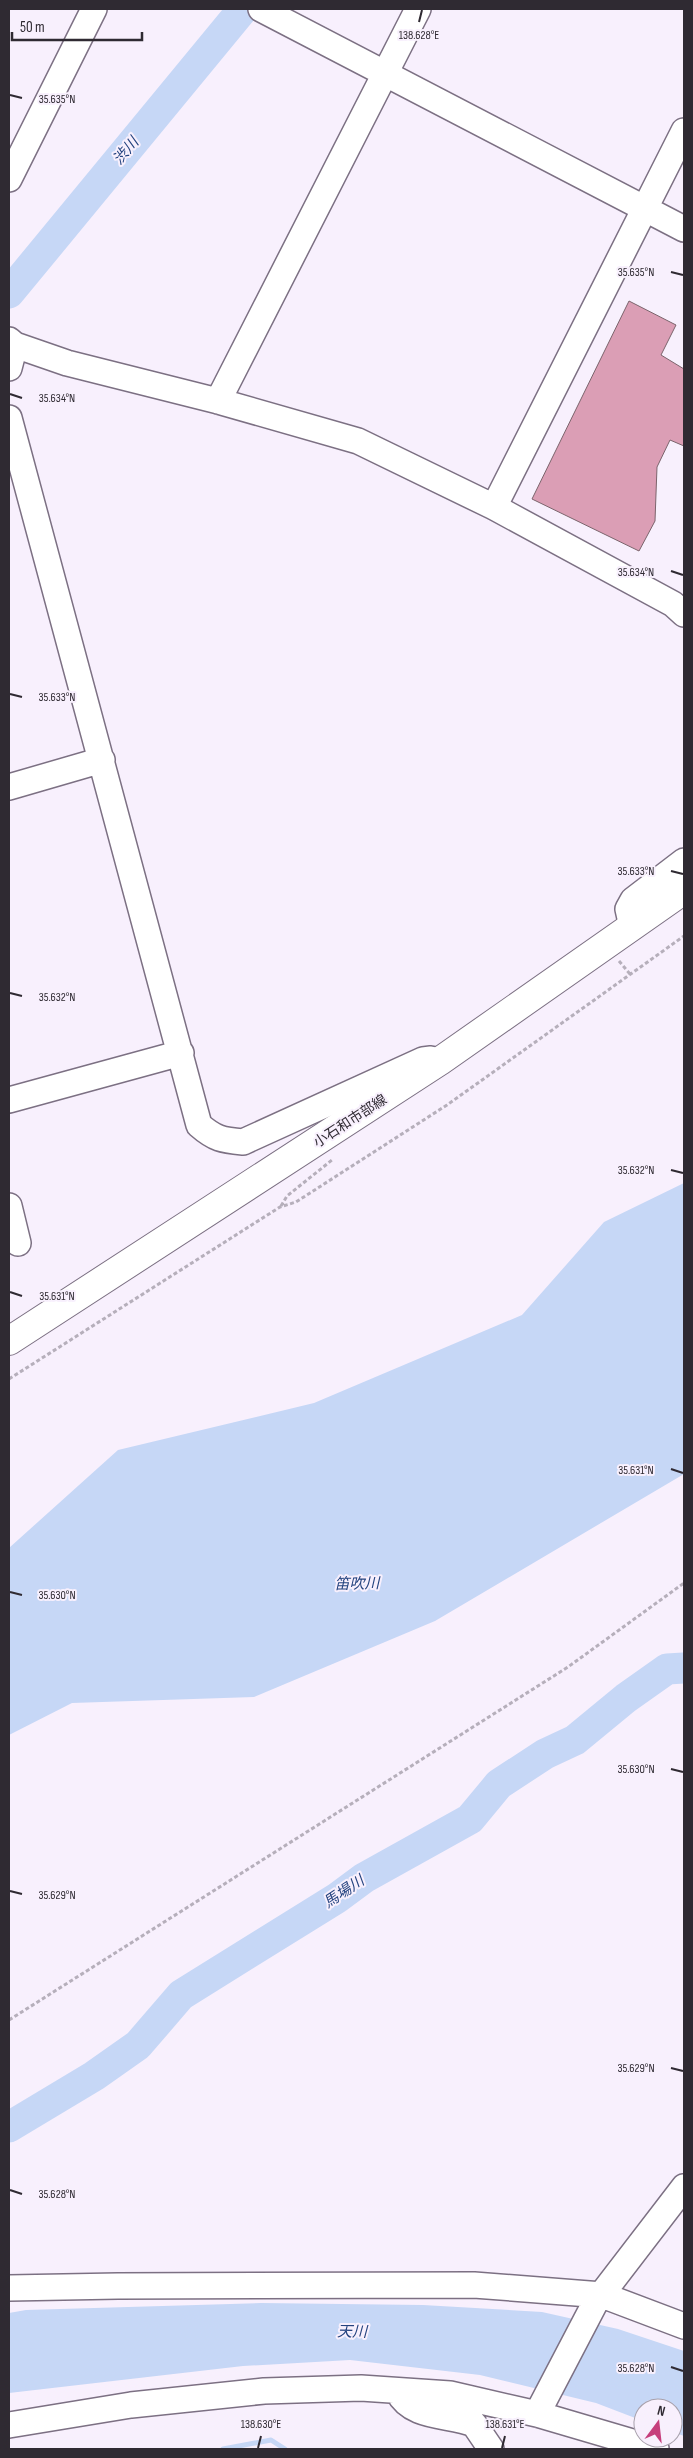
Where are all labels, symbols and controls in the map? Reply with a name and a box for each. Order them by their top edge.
scale bar [12,10,142,42]
text: 50 m [20,18,45,37]
text: 138.628°E [399,28,439,43]
text: 35.635°N [39,92,75,107]
water label: 渋川 [109,132,144,169]
text: 35.635°N [618,265,654,280]
text: 35.634°N [39,391,75,406]
text: 35.634°N [618,565,654,580]
text: 35.633°N [39,690,75,705]
text: 35.633°N [618,864,654,879]
text: 35.632°N [39,990,75,1005]
street label: 小石和市部線 [310,1091,390,1151]
text: 35.632°N [618,1163,654,1178]
text: 35.631°N [39,1289,75,1304]
text: 35.631°N [618,1463,654,1478]
water label: 笛吹川 [334,1574,382,1594]
text: 35.630°N [38,1588,76,1603]
text: 35.630°N [617,1762,655,1777]
water label: 馬場川 [320,1870,370,1912]
text: 35.629°N [38,1888,76,1903]
text: 35.629°N [617,2061,655,2076]
text: 35.628°N [39,2187,75,2202]
water label: 天川 [337,2322,369,2342]
text: 35.628°N [618,2361,654,2376]
north arrow [633,2398,683,2448]
text: N [655,2402,667,2420]
text: 138.630°E [241,2417,281,2432]
text: 138.631°E [486,2417,524,2432]

